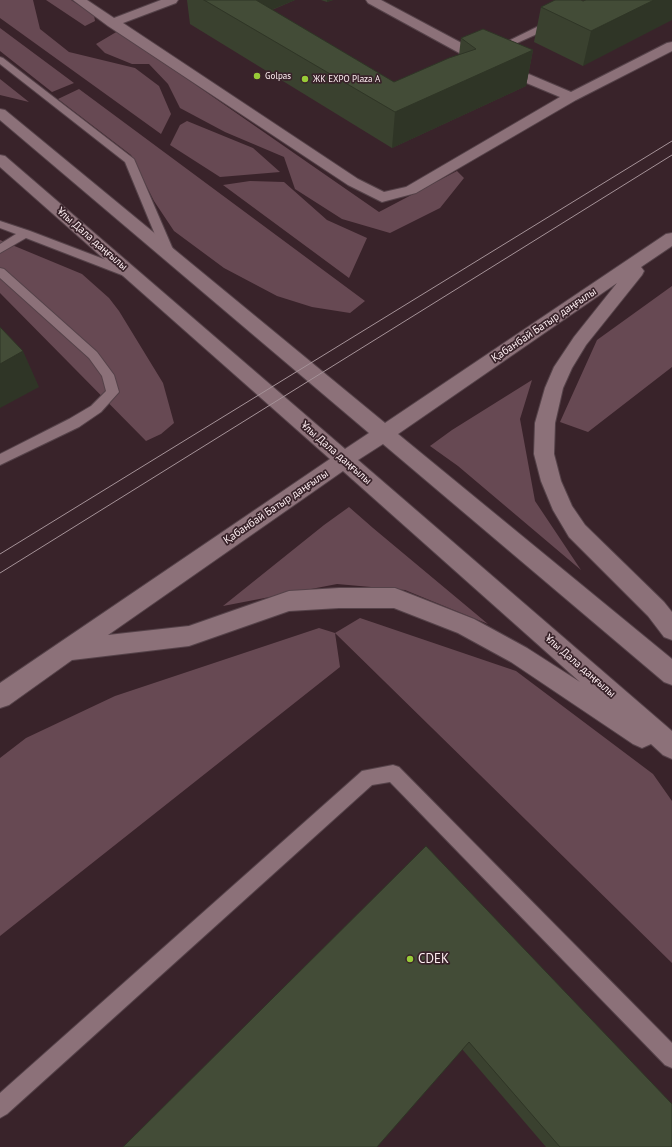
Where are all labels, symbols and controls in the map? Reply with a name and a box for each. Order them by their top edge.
marker: Golpas [252,71,262,81]
place label: Golpas [265,71,291,81]
marker: ЖК EXPO Plaza A [300,74,310,84]
place label: ЖК EXPO Plaza A [313,74,380,84]
street label: Ұлы Дала даңғылы [54,205,130,273]
street label: Қабанбай Батыр даңғылы [489,285,599,365]
street label: Ұлы Дала даңғылы [298,419,374,487]
street label: Қабанбай Батыр даңғылы [221,467,331,547]
street label: Ұлы Дала даңғылы [542,632,618,700]
place label: CDEK [418,951,449,967]
marker: CDEK [405,954,415,964]

